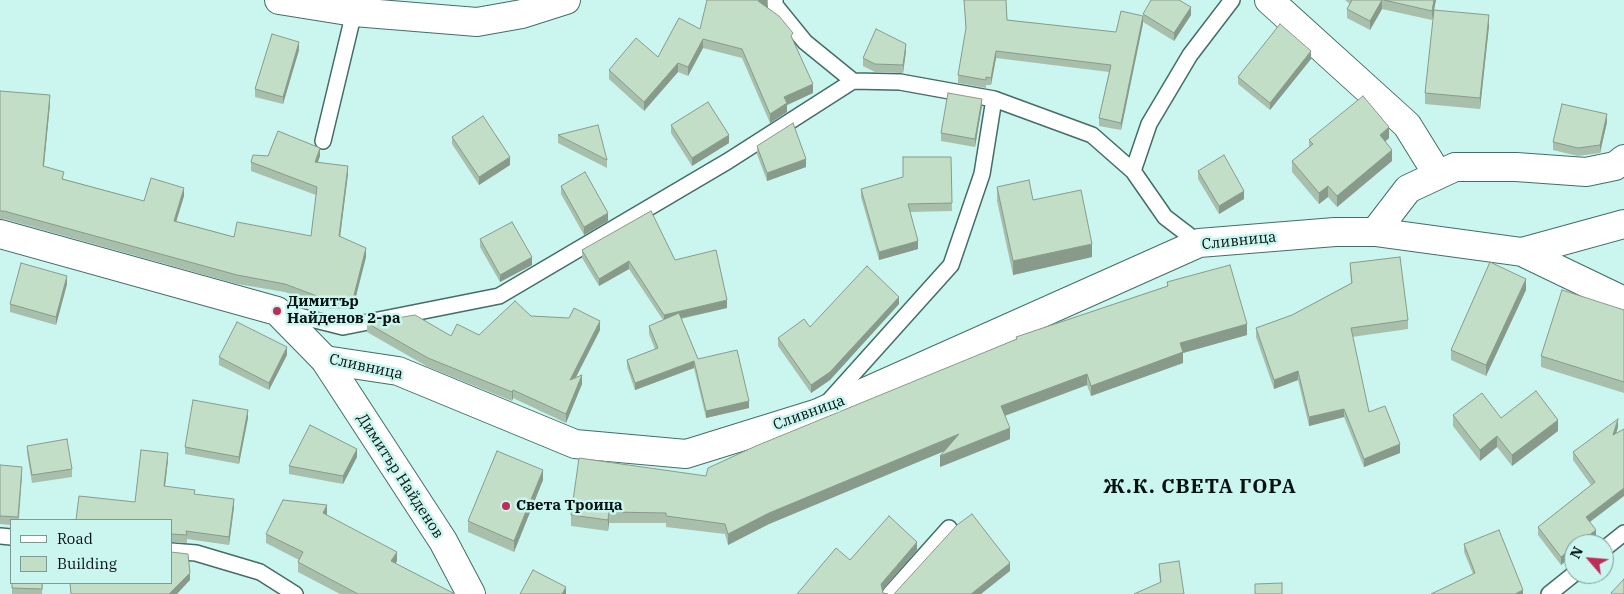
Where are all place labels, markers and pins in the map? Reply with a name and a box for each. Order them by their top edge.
place label: Димитър Найденов 2-ра [287,293,401,328]
marker: Димитър Найденов 2-ра [271,305,283,317]
place label: Света Троица [516,497,623,515]
marker: Света Троица [500,500,512,512]

